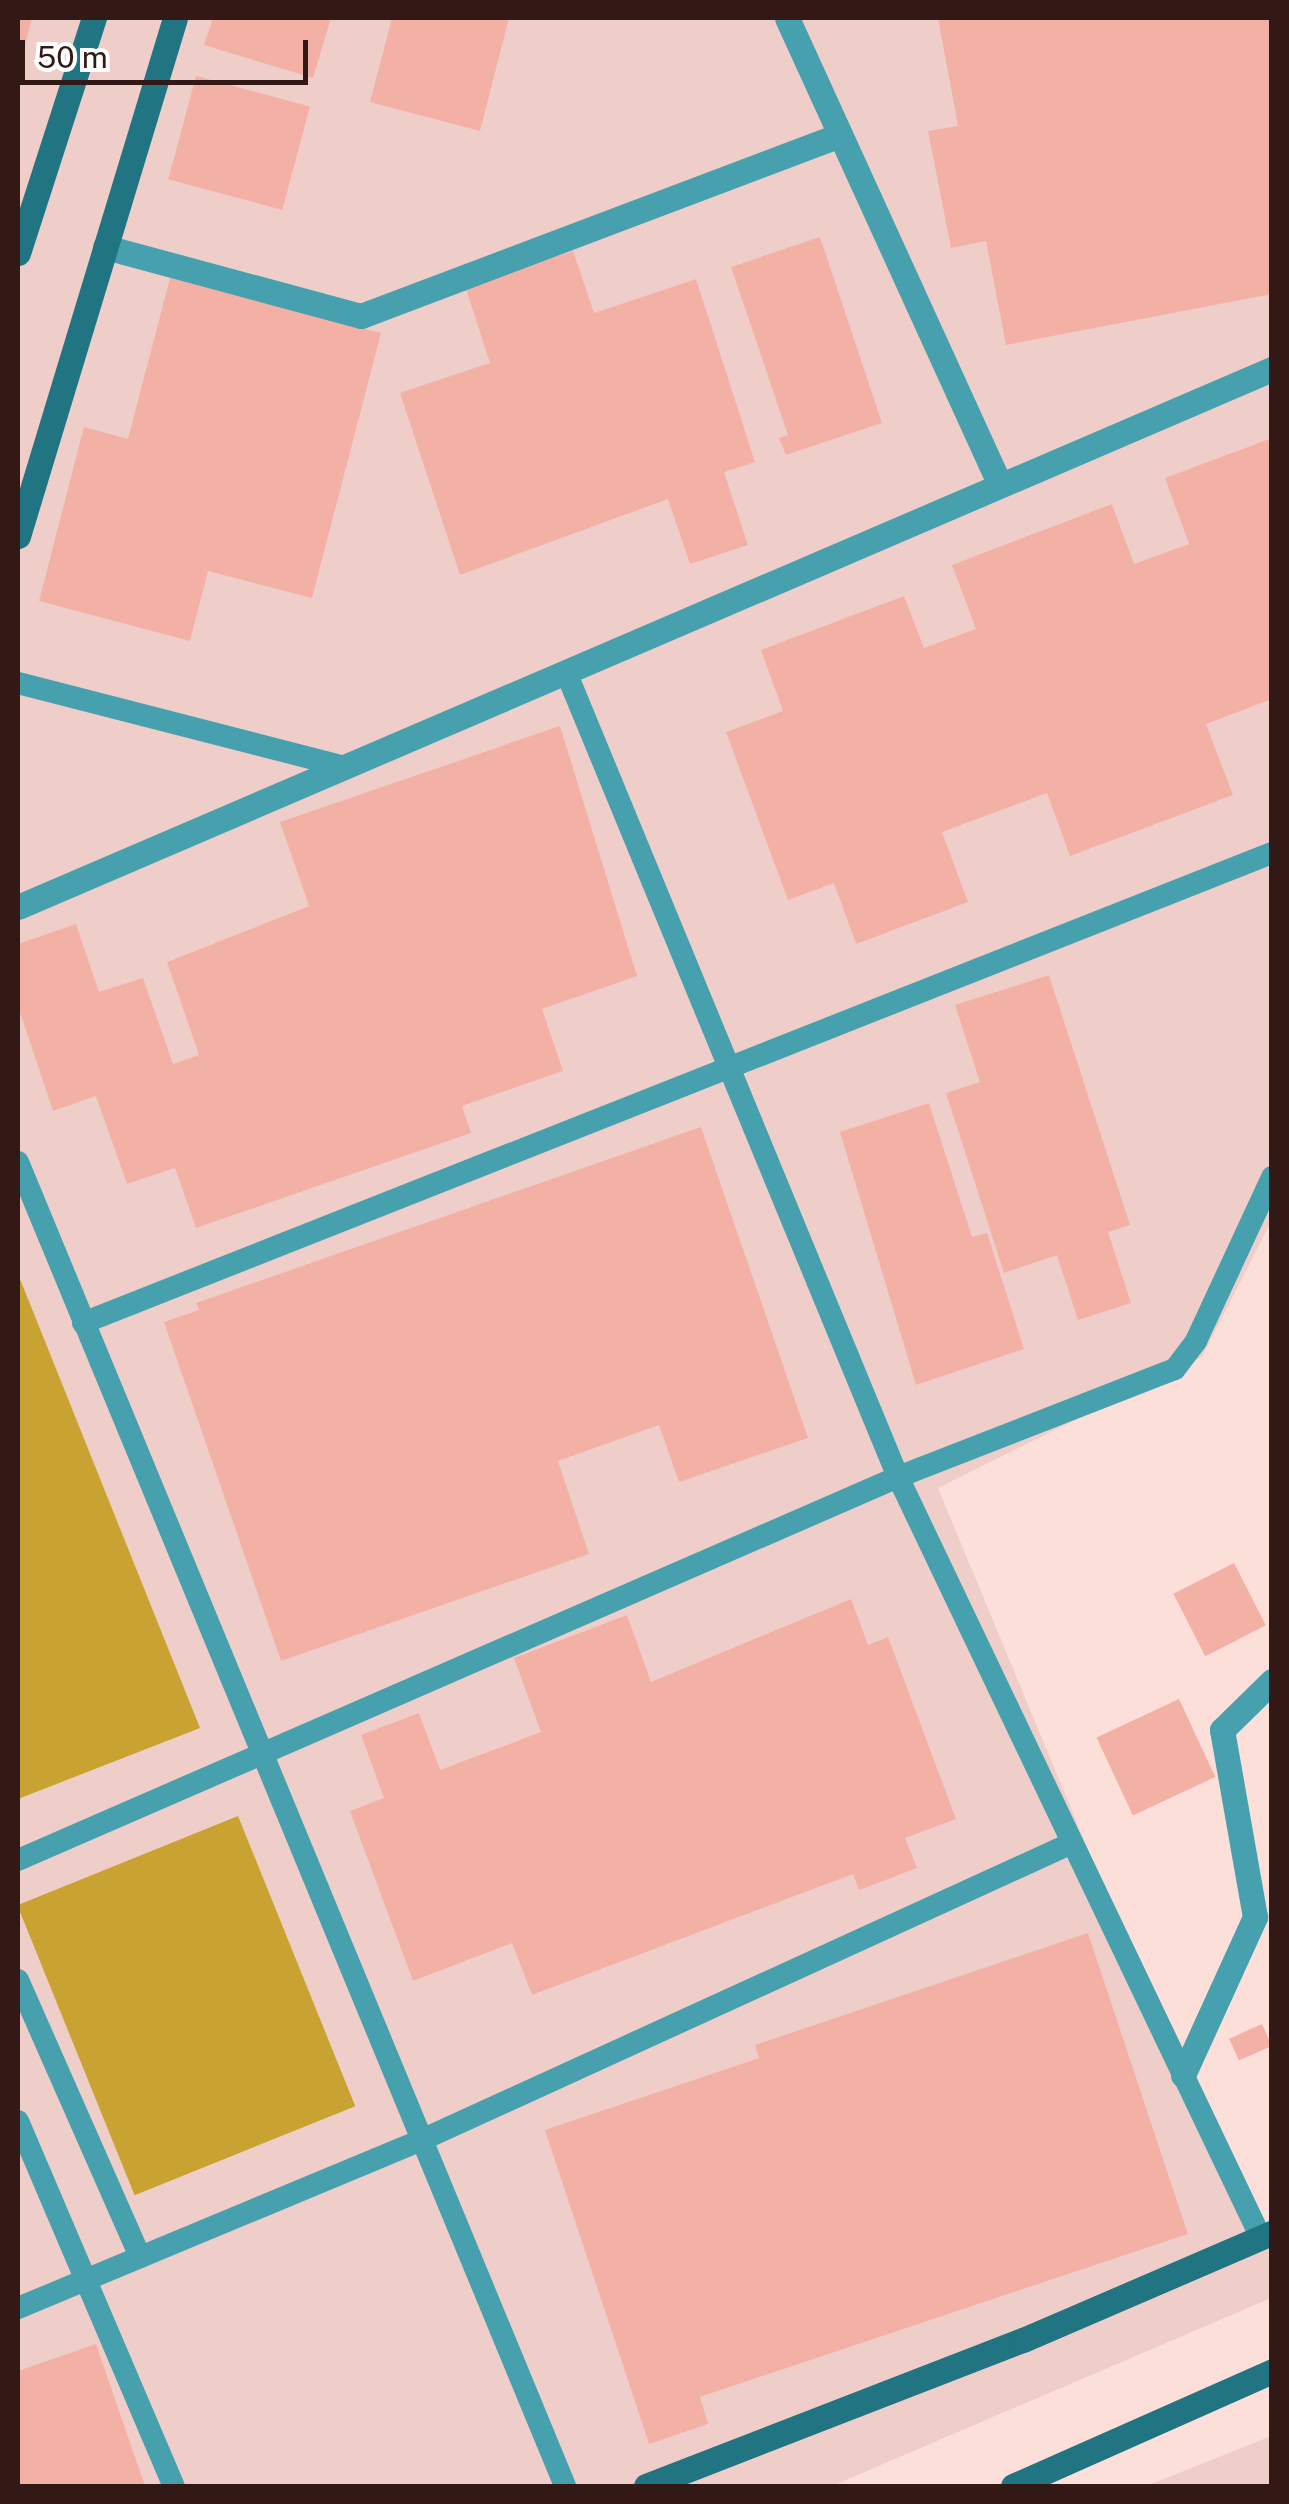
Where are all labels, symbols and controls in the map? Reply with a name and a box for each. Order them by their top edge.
scale bar [25,20,312,82]
text: 50 m [37,39,108,75]

